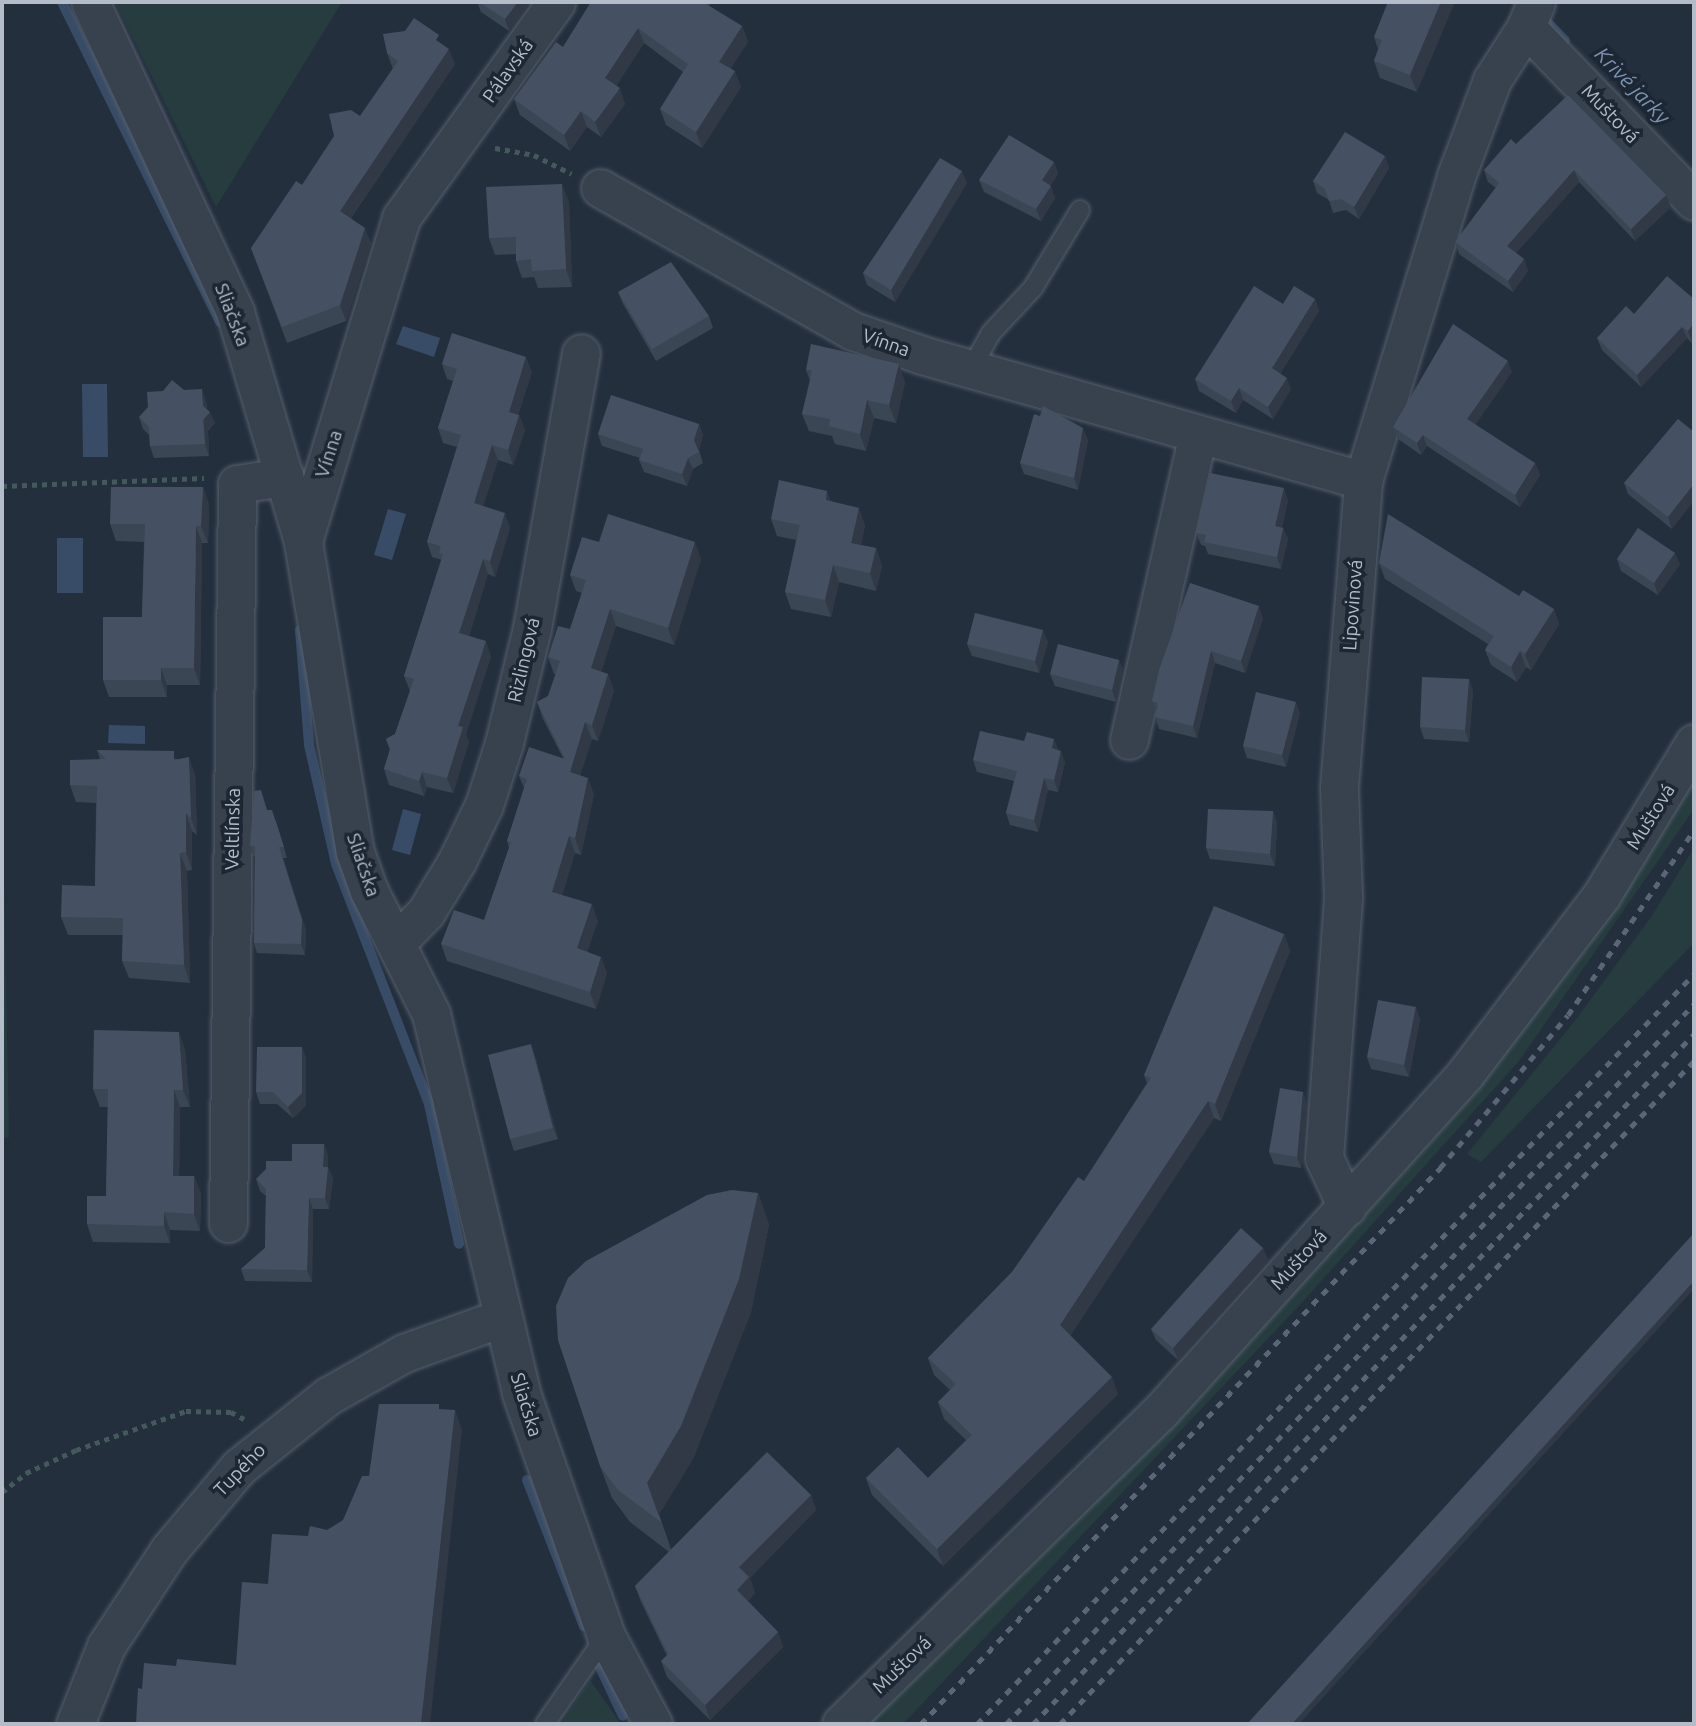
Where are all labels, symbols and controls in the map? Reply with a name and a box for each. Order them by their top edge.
street label: Pálavská [478,35,538,107]
water label: Krivé jarky [1590,41,1676,129]
street label: Muštová [1576,80,1644,148]
street label: Sliačska [210,280,254,350]
street label: Vínna [859,324,913,362]
street label: Vínna [311,427,347,481]
street label: Lipovinová [1338,559,1368,651]
street label: Rizlingová [503,615,545,705]
street label: Muštová [1622,780,1680,854]
street label: Veltlínska [221,788,245,870]
street label: Sliačska [342,830,384,900]
street label: Muštová [1266,1225,1332,1295]
street label: Sliačska [505,1370,547,1440]
street label: Tupého [209,1439,271,1501]
street label: Muštová [868,1631,936,1699]

